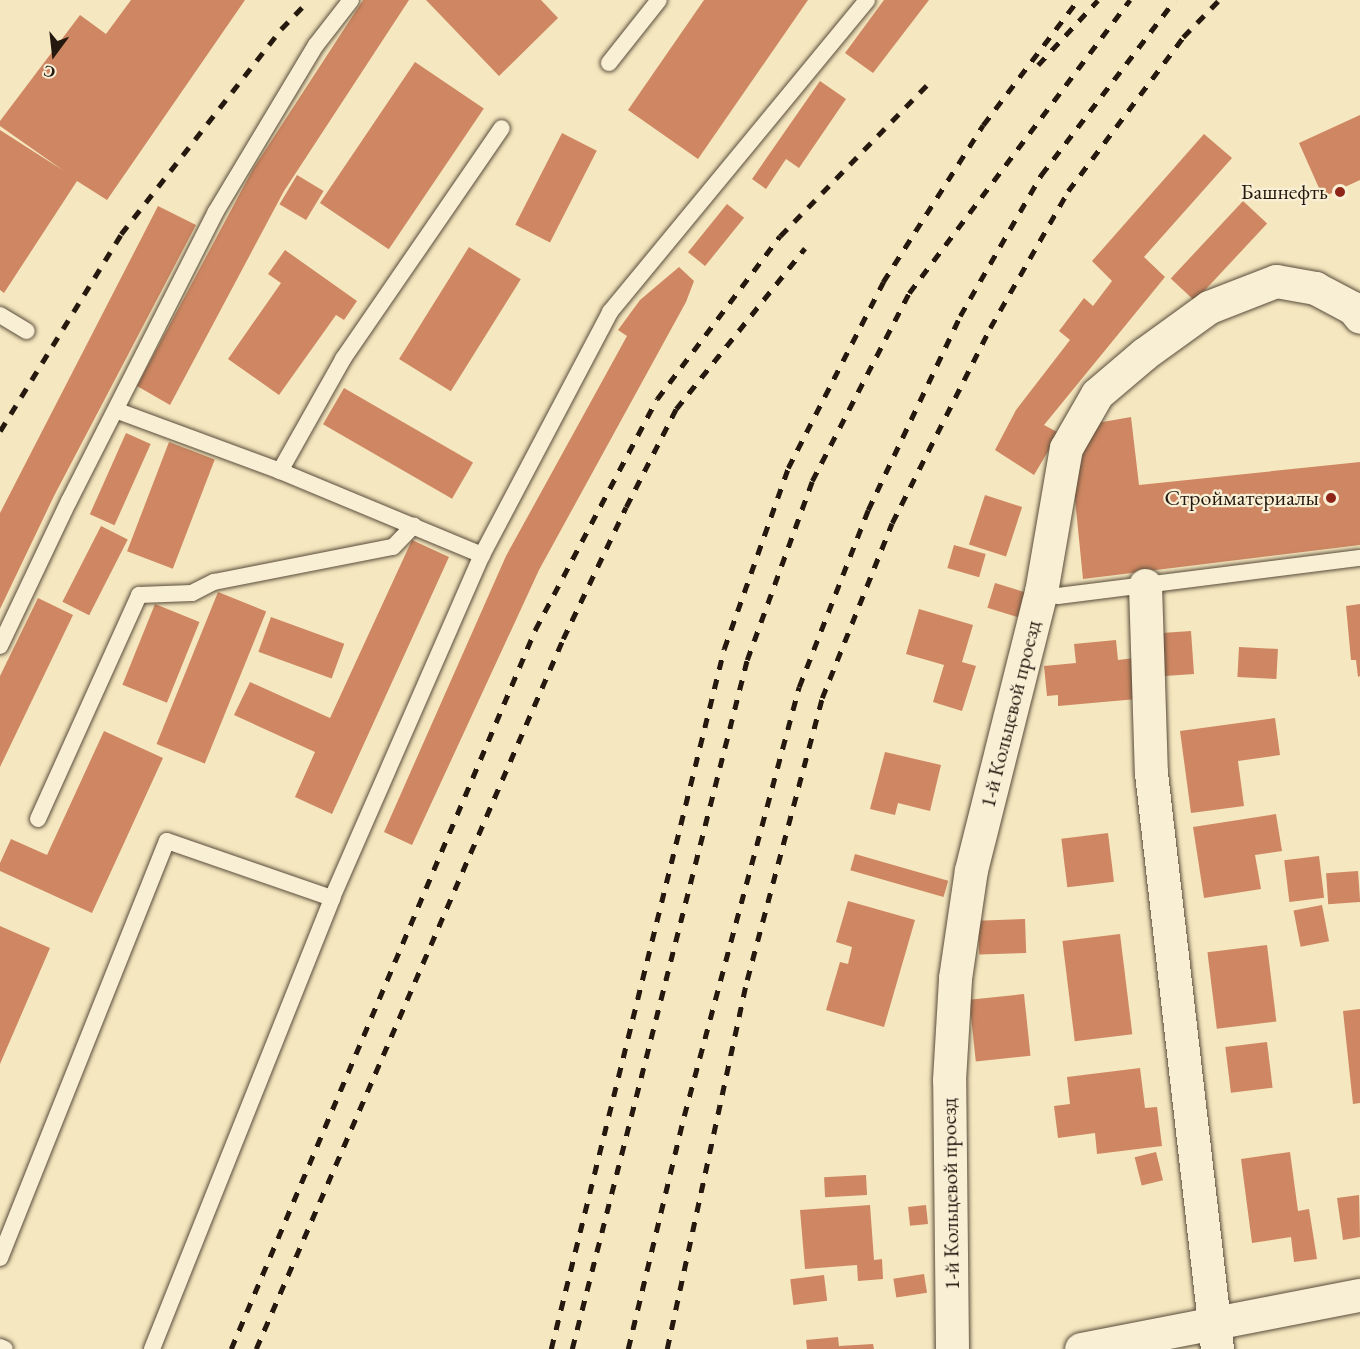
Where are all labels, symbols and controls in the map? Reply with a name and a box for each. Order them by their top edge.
north arrow [24,24,84,84]
text: С [41,60,57,83]
place label: Башнефть [1240,179,1328,205]
marker: Башнефть [1333,185,1347,199]
place label: Стройматериалы [1164,485,1319,511]
marker: Стройматериалы [1324,491,1338,505]
street label: 1-й Кольцевой проезд [974,617,1046,811]
street label: 1-й Кольцевой проезд [935,1098,965,1290]

